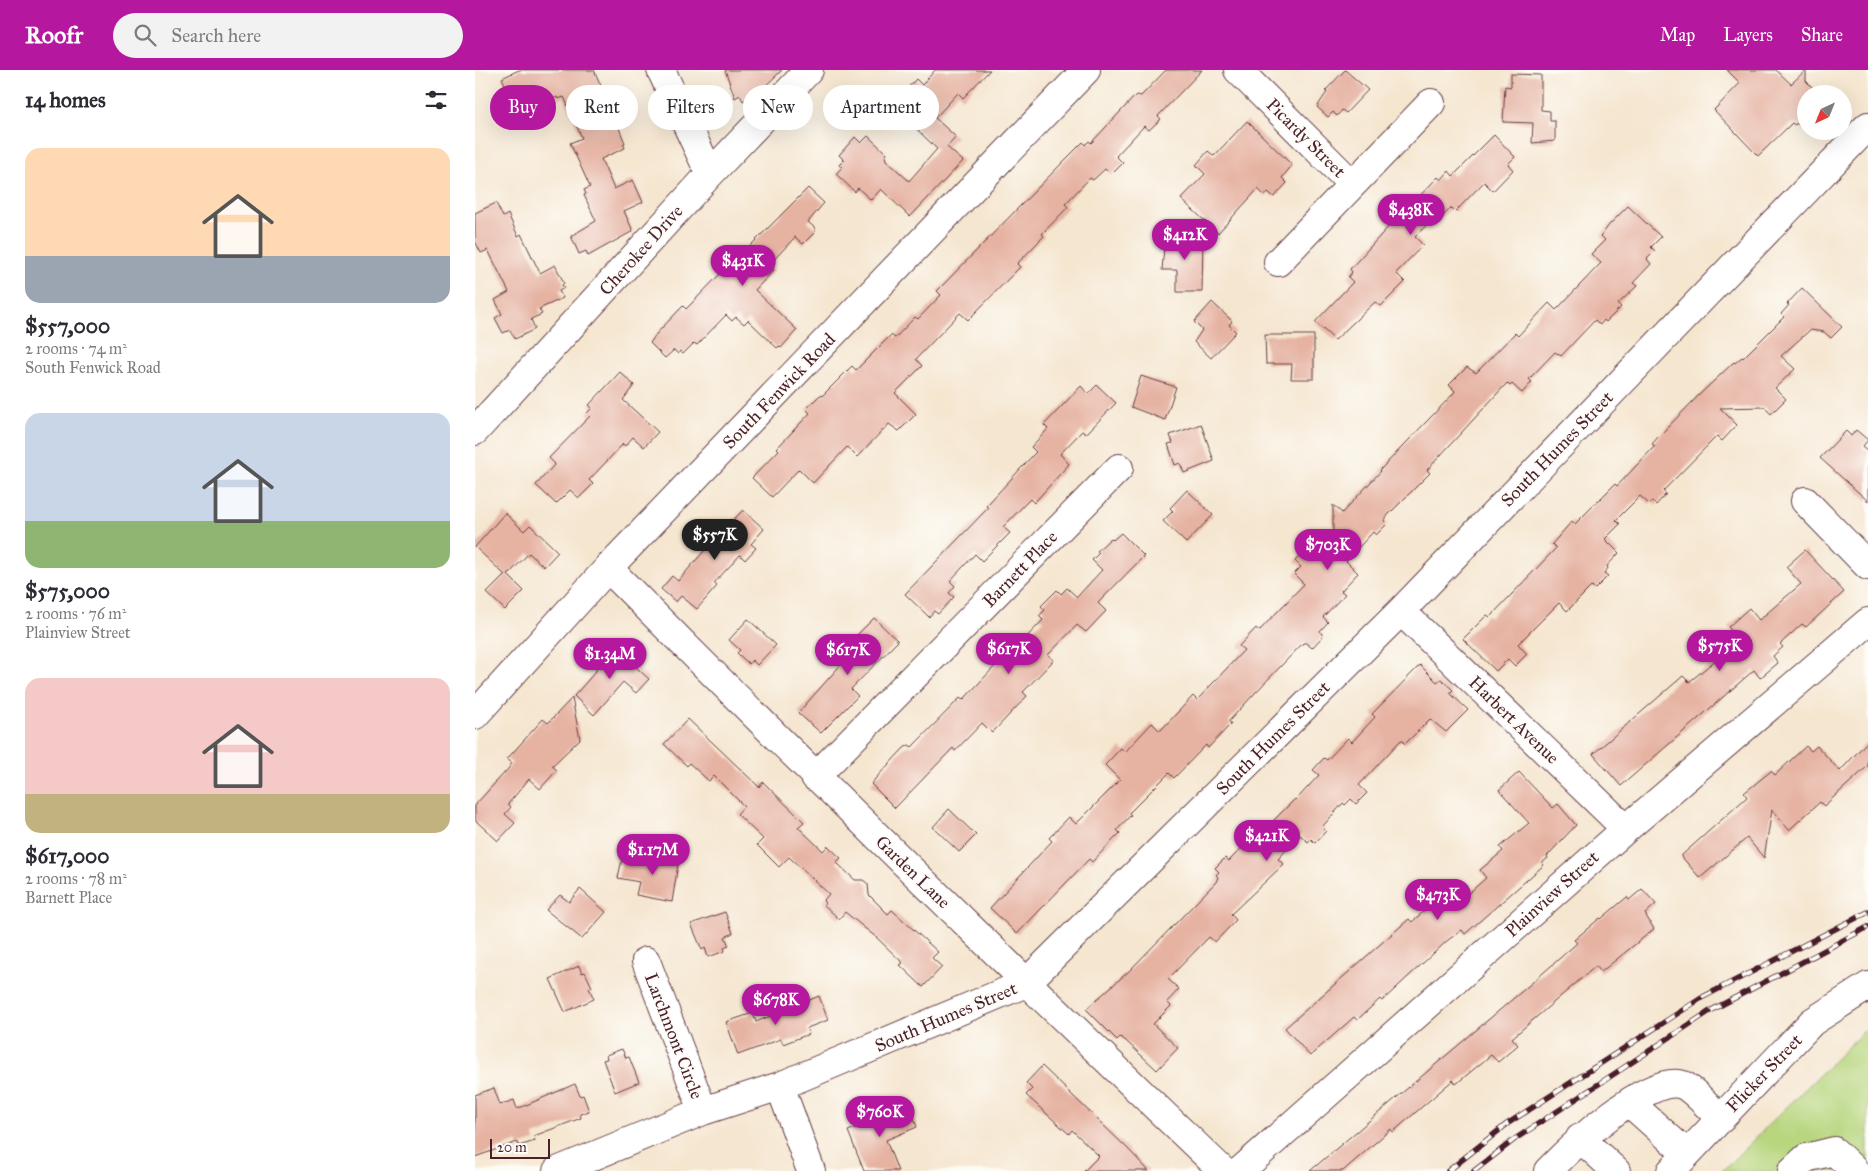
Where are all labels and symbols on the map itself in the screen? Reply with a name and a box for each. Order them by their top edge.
north arrow [1797,85,1853,140]
street label: Picardy Street [1262,94,1351,183]
pin: $438K [1376,194,1446,236]
street label: Cherokee Drive [595,200,687,300]
pin: $412K [1150,218,1220,261]
pin: $431K [708,244,778,287]
street label: South Fenwick Road [718,328,840,454]
street label: South Humes Street [1496,386,1618,511]
pin: $557K [680,518,750,561]
street label: Barnett Place [978,526,1062,612]
pin: $703K [1293,528,1363,571]
pin: $575K [1685,630,1755,672]
pin: $617K [974,632,1044,675]
pin: $617K [813,634,883,676]
pin: $1.34M [569,638,651,680]
street label: Harbert Avenue [1464,671,1564,769]
street label: South Humes Street [1211,676,1335,800]
pin: $421K [1232,820,1302,862]
street label: Garden Lane [871,831,955,913]
pin: $1.17M [612,834,694,876]
street label: Plainview Street [1501,846,1604,942]
pin: $473K [1403,878,1473,921]
street label: Larchmont Circle [640,970,708,1102]
street label: South Humes Street [872,977,1021,1057]
pin: $678K [741,984,811,1026]
street label: Flicker Street [1721,1029,1807,1117]
pin: $760K [845,1096,915,1138]
scale bar [490,1136,550,1159]

